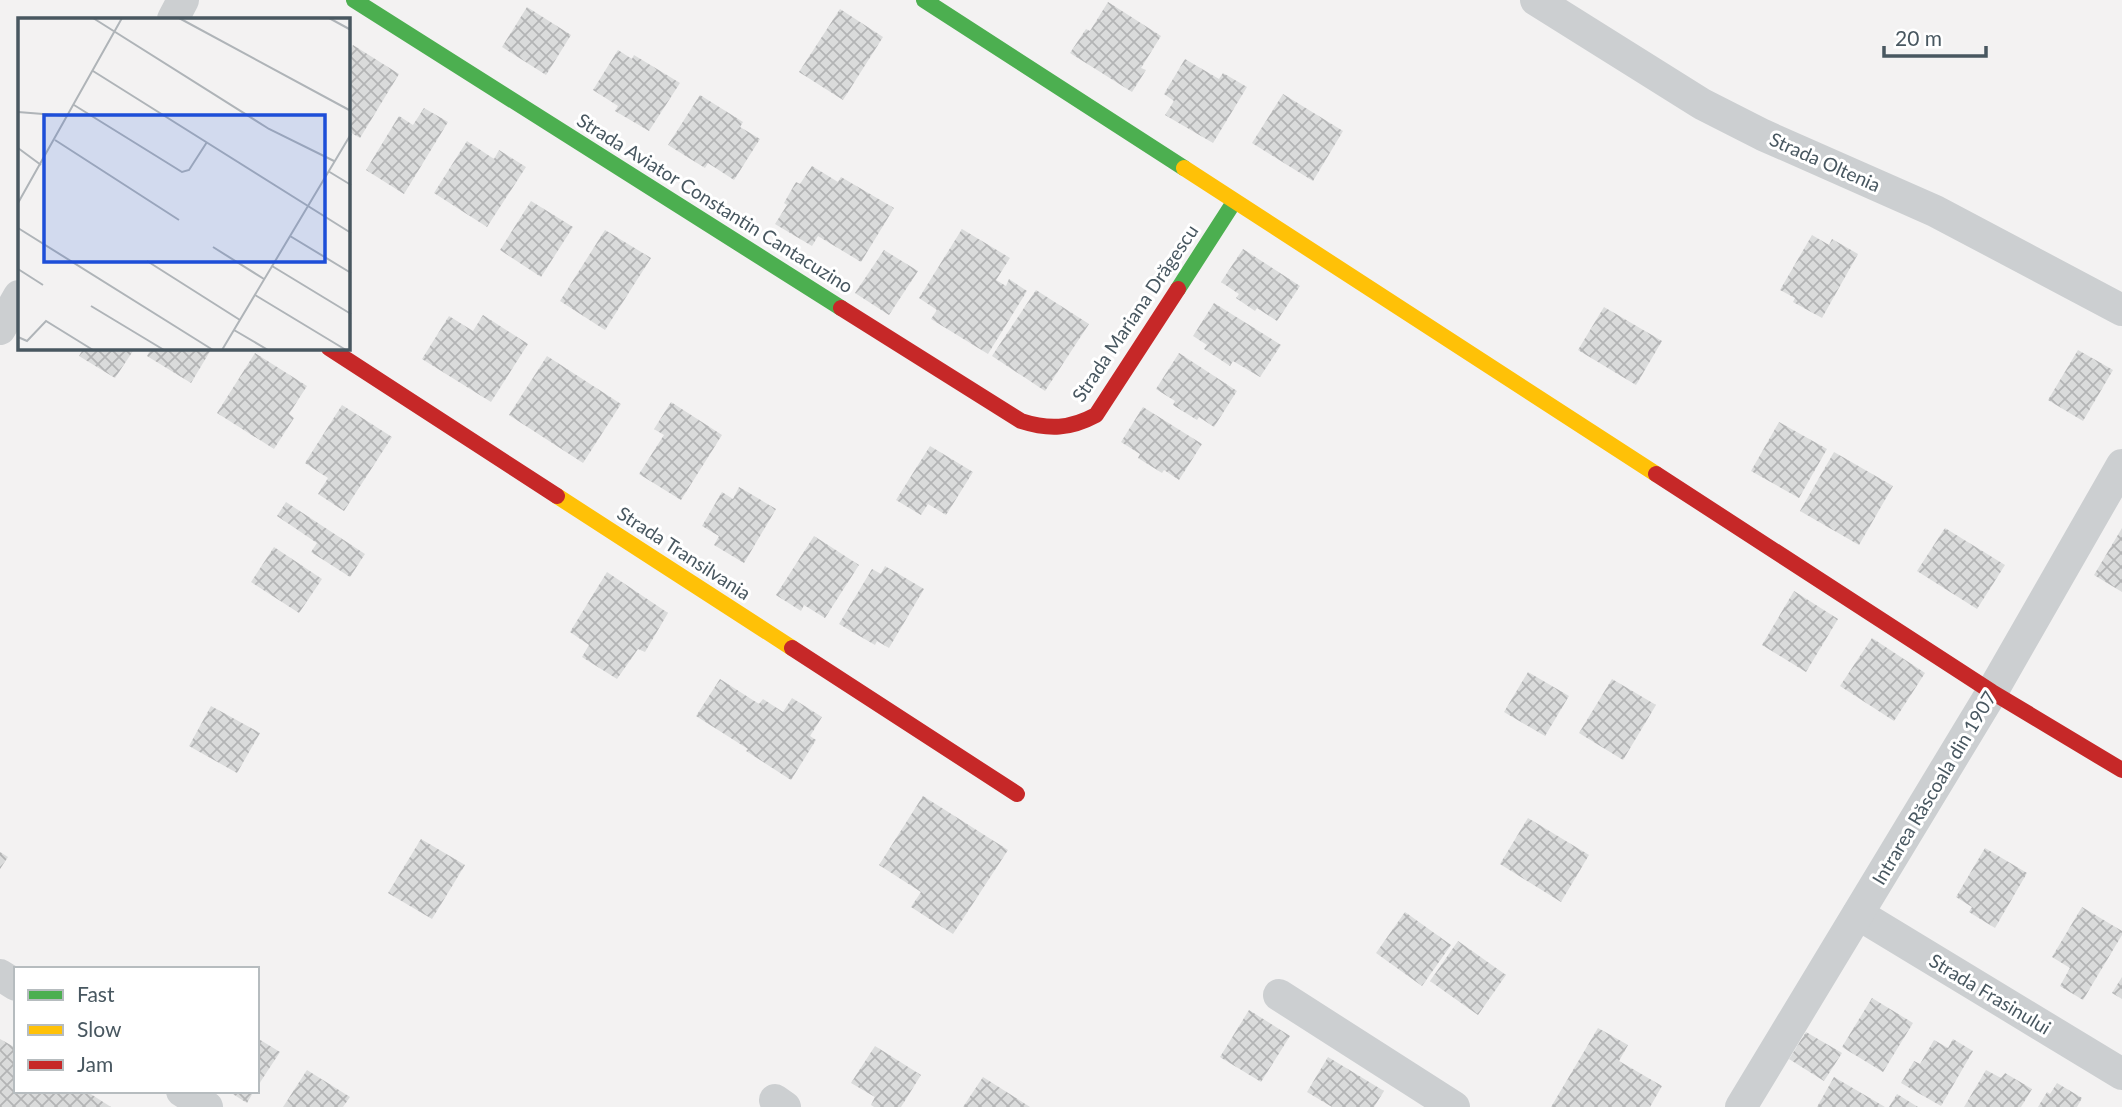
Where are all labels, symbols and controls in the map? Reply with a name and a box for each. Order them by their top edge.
scale bar [1884,14,1986,58]
inset map [18,18,350,350]
text: 20 m [1895,25,1942,50]
street label: Strada Aviator Constantin Cantacuzino [573,108,857,297]
street label: Strada Oltenia [1766,127,1884,196]
street label: Strada Mariana Drăgescu [1067,220,1202,406]
street label: Strada Transilvania [613,501,755,604]
street label: Intrarea Răscoala din 1907 [1867,687,2001,889]
street label: Strada Frasinului [1925,948,2055,1039]
legend [14,967,259,1093]
text: Fast [77,981,115,1006]
text: Slow [77,1016,122,1041]
text: Jam [77,1051,113,1076]

